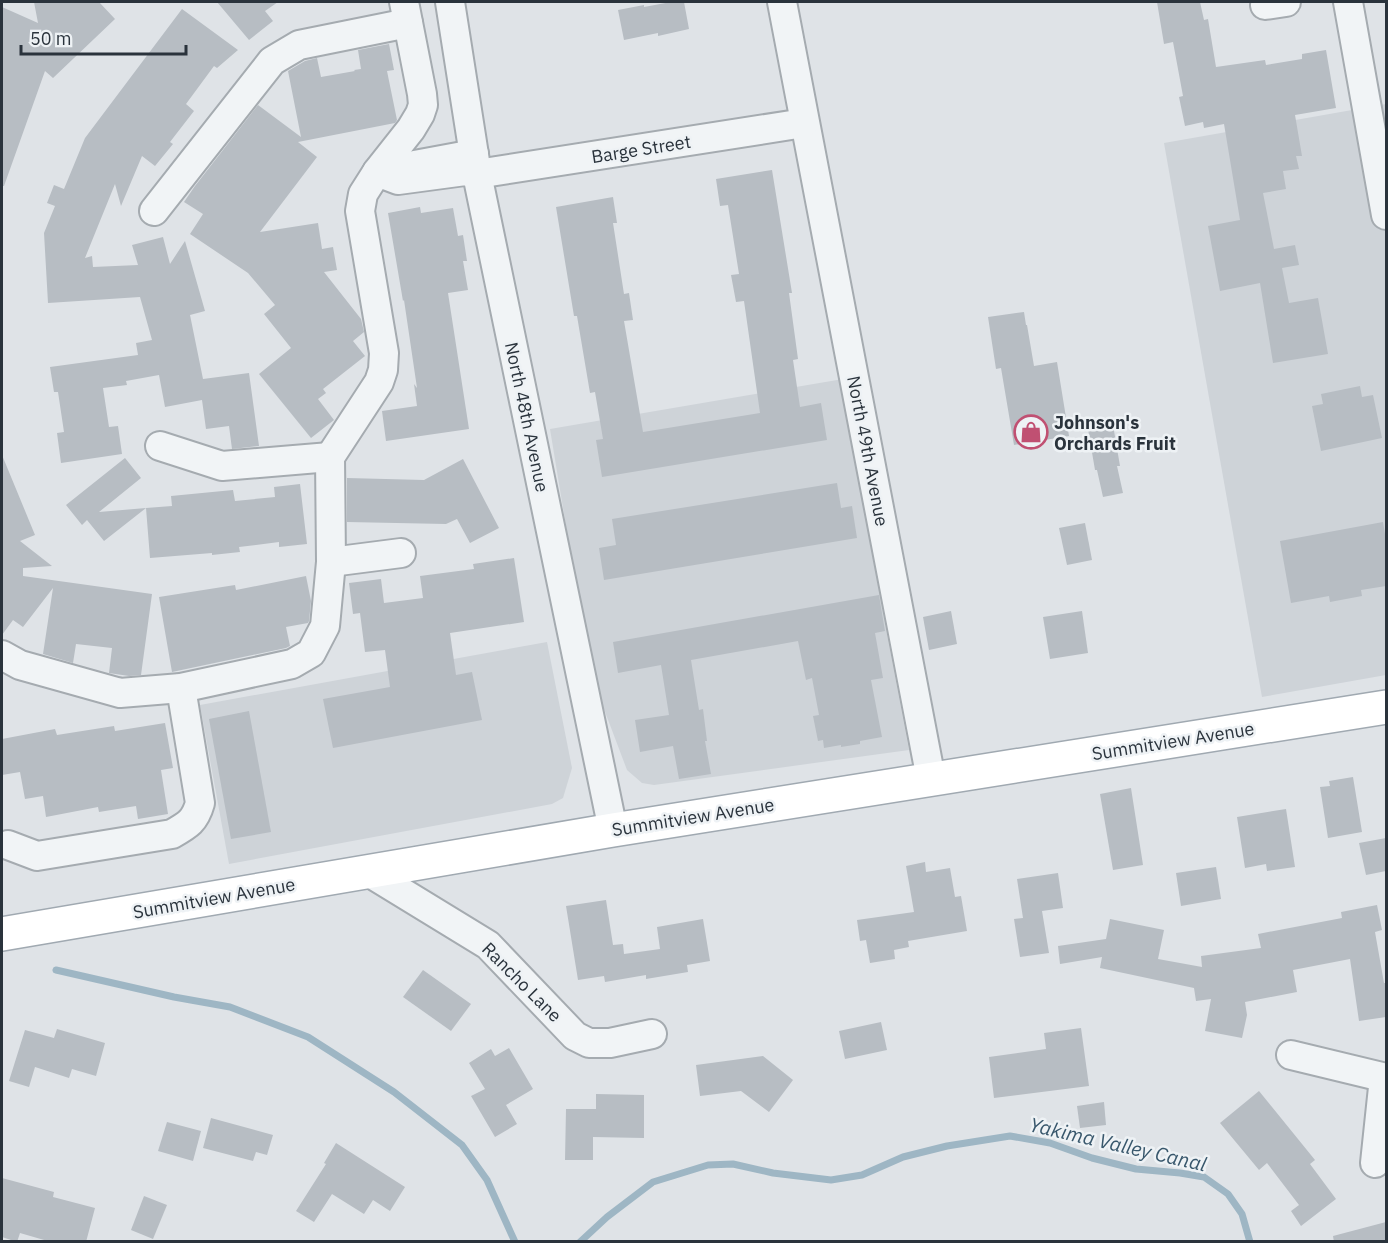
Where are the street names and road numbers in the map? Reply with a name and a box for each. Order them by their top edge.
street label: Barge Street [590,130,692,168]
street label: North 48th Avenue [500,340,554,494]
street label: North 49th Avenue [842,374,894,528]
street label: Summitview Avenue [1090,717,1256,765]
street label: Summitview Avenue [610,793,776,841]
street label: Summitview Avenue [131,872,297,924]
street label: Rancho Lane [477,937,567,1027]

